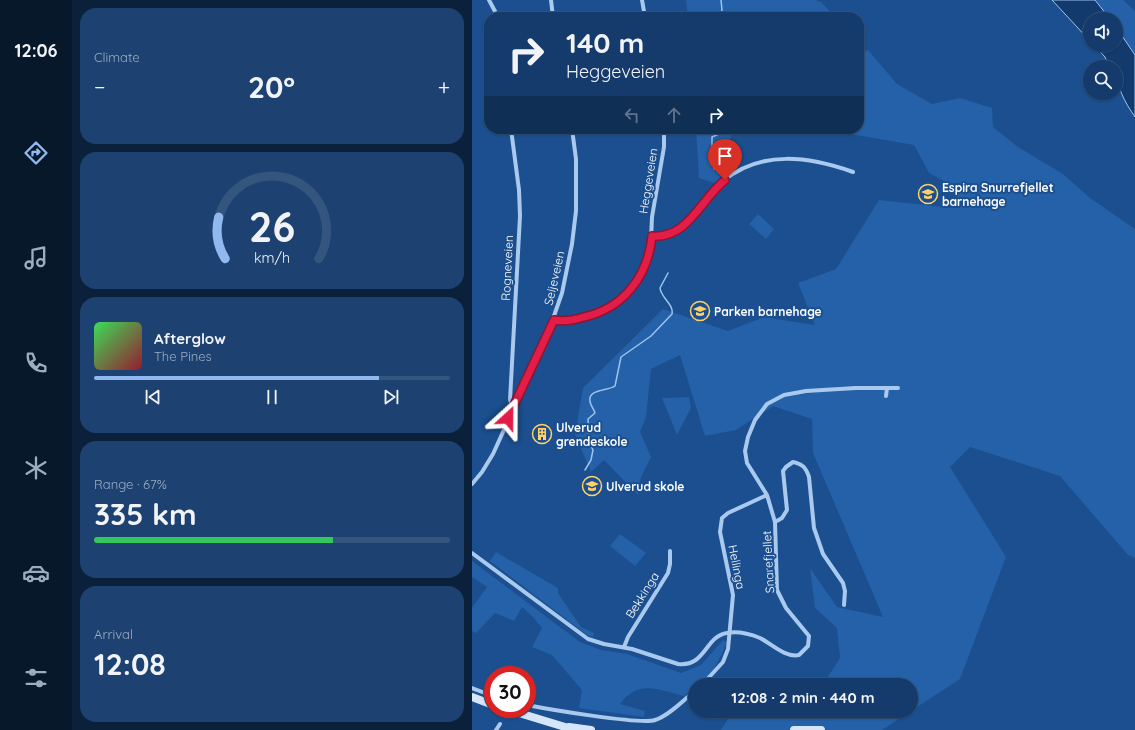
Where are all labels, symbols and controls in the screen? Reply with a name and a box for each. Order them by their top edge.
map controls [1083,12,1123,100]
button: sound [1083,12,1123,52]
text: 140 m [566,25,644,60]
icon: right [500,28,552,80]
text: 12:06 [14,39,58,62]
text: Climate [94,49,140,65]
text: Heggeveien [566,60,665,83]
button: search [1083,60,1123,100]
text: 20° [248,68,295,106]
text: − [94,73,105,101]
text: + [438,73,450,101]
icon: left [621,104,643,126]
icon: ahead [663,104,685,126]
icon: right [705,104,727,126]
icon: directions [22,139,50,167]
pin [708,139,742,180]
icon: arrive [714,145,736,167]
street label: Heggeveien [635,147,661,215]
place label: Espira Snurrefjellet barnehage [942,180,1054,209]
school or university icon: Espira Snurrefjellet barnehage [917,183,939,205]
text: 26 [249,199,295,251]
street label: Rogneveien [498,235,516,301]
icon: music [22,244,50,272]
text: km/h [254,248,290,266]
street label: Seljeveien [540,249,568,307]
school or university icon: Parken barnehage [689,300,711,322]
place label: Parken barnehage [714,304,822,319]
text: Afterglow [154,329,226,348]
text: The Pines [154,348,212,364]
icon: phone [22,349,50,377]
icon: previous [142,386,164,408]
icon: pause [261,386,283,408]
icon: next [380,386,402,408]
position arrow [487,397,529,439]
place label: Ulverud grendeskole [556,420,628,449]
building icon: Ulverud grendeskole [531,423,553,445]
icon: climate [22,454,50,482]
school or university icon: Ulverud skole [581,475,603,497]
text: Range · 67% [94,476,167,492]
place label: Ulverud skole [606,479,684,494]
text: 335 km [94,495,197,533]
street label: Snarefjellet [759,530,777,594]
street label: Hellinga [725,543,749,591]
icon: car [22,559,50,587]
street label: Bekkinga [622,569,662,621]
text: Arrival [94,626,133,642]
text: 12:08 [94,645,166,683]
icon: filters [22,664,50,692]
speed limit sign: 30 [484,666,536,718]
text: 12:08 · 2 min · 440 m [731,688,875,707]

